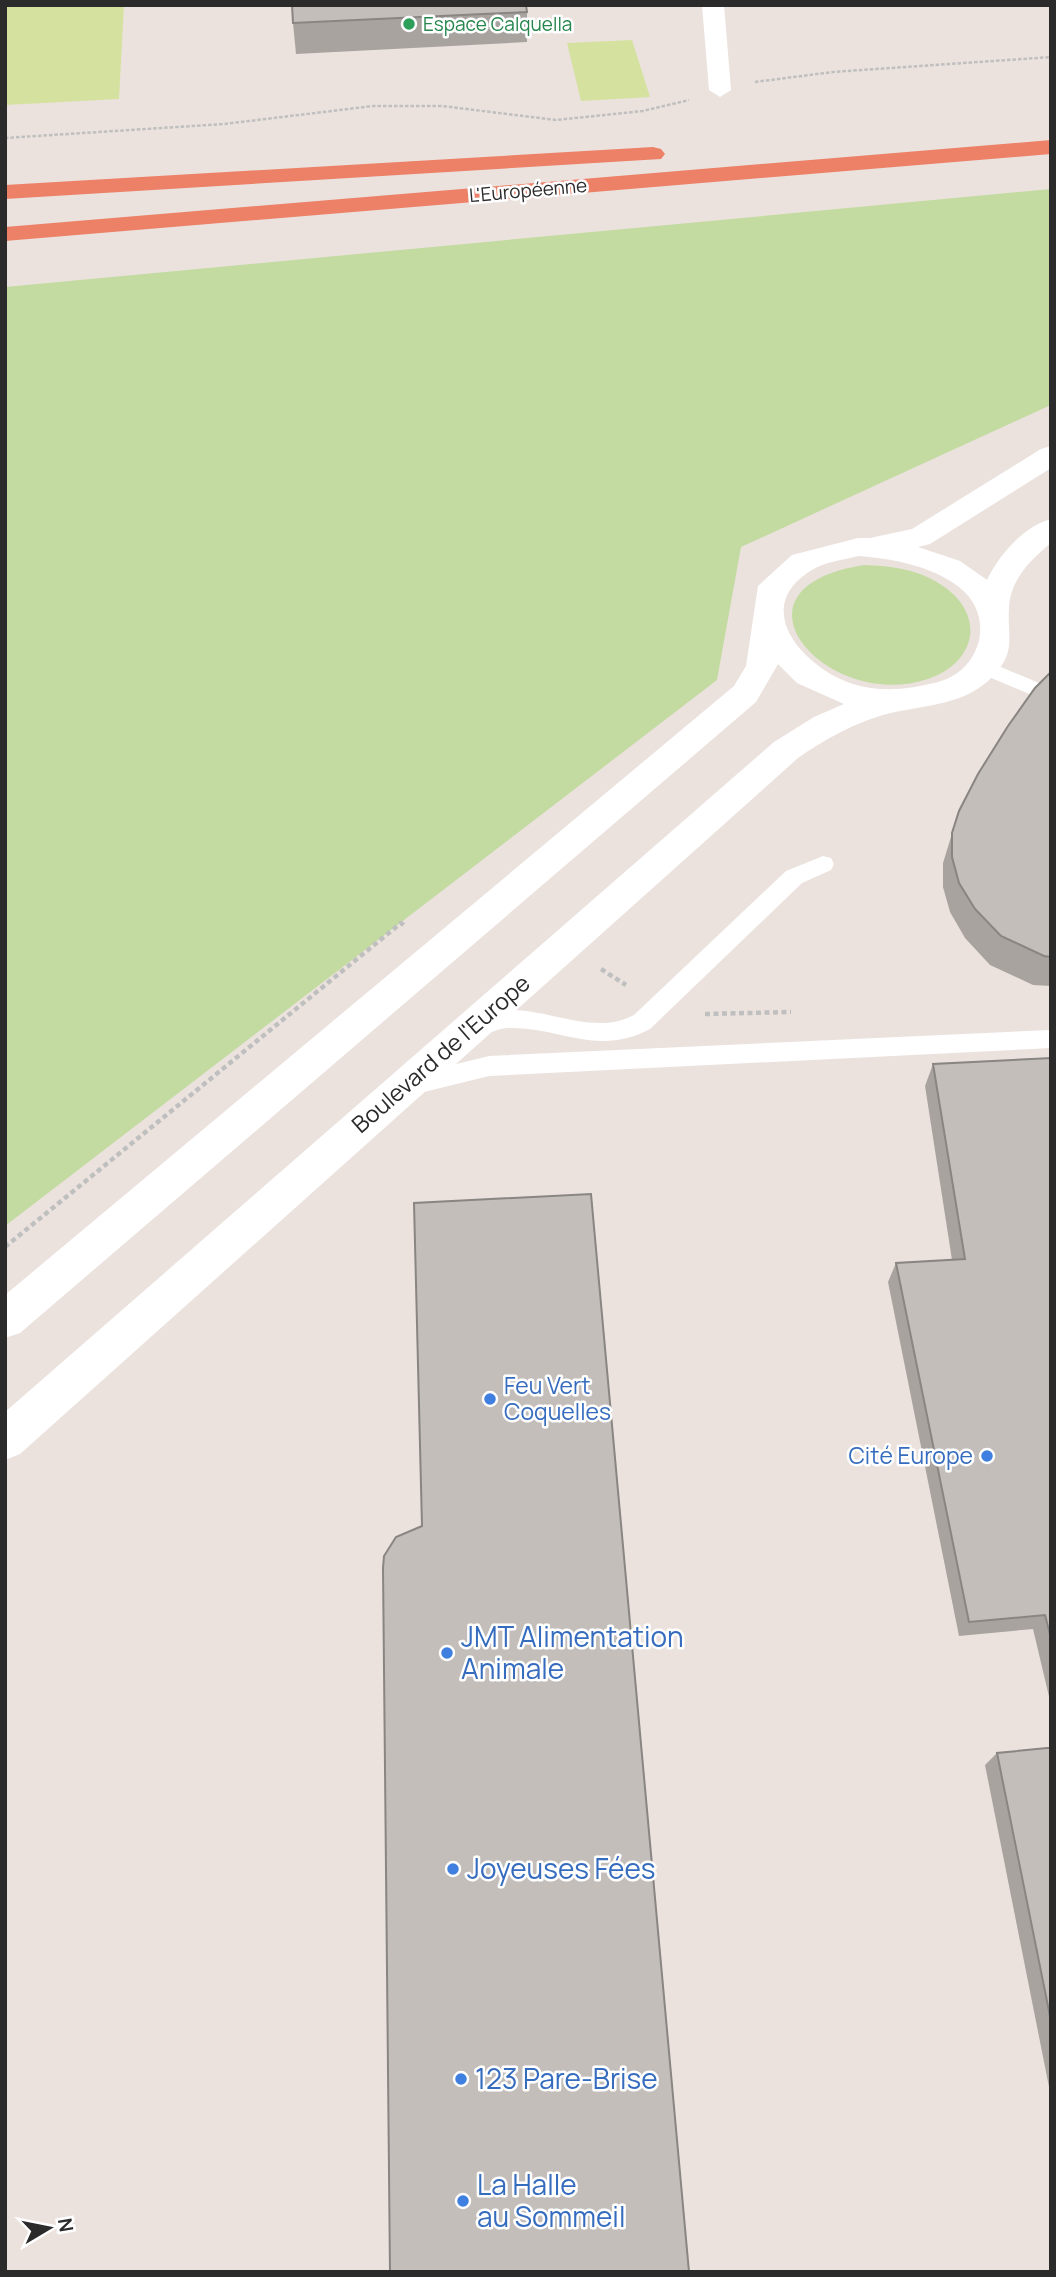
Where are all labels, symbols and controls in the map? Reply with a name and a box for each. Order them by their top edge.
place label: Espace Calquella [423,11,572,37]
marker: Espace Calquella [401,16,417,32]
street label: L'Européenne [468,172,588,208]
street label: Boulevard de l'Europe [344,967,536,1140]
place label: Feu Vert Coquelles [504,1369,611,1427]
marker: Feu Vert Coquelles [482,1391,498,1407]
place label: Cité Europe [848,1439,973,1471]
marker: Cité Europe [979,1448,995,1464]
place label: JMT Alimentation Animale [461,1617,684,1687]
marker: JMT Alimentation Animale [439,1645,455,1661]
place label: Joyeuses Fées [467,1849,656,1887]
marker: Joyeuses Fées [445,1861,461,1877]
place label: 123 Pare-Brise [475,2059,658,2097]
marker: 123 Pare-Brise [453,2071,469,2087]
place label: La Halle au Sommeil [477,2165,625,2235]
north arrow [14,2193,84,2263]
marker: La Halle au Sommeil [455,2193,471,2209]
text: N [52,2216,80,2234]

